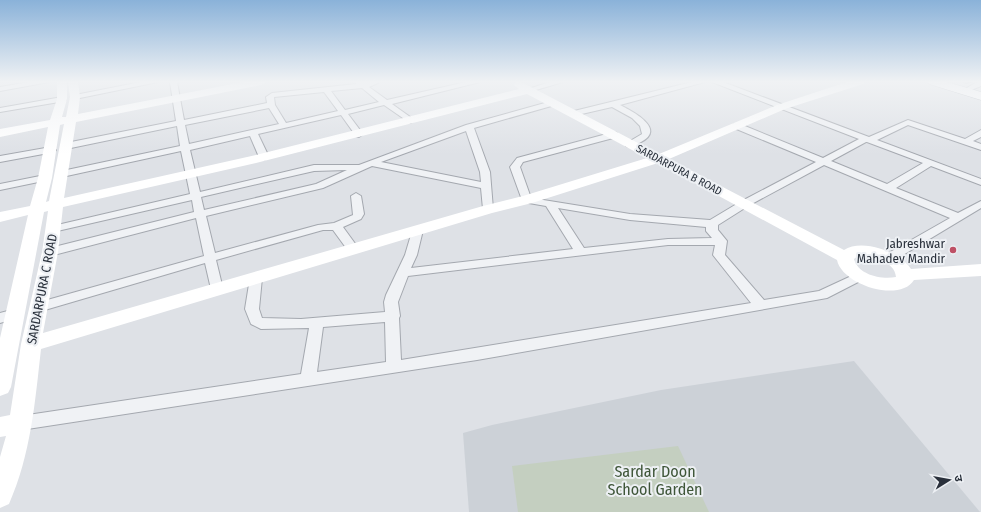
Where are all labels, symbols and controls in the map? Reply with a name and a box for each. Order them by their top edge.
street label: SARDARPURA B ROAD [634,142,724,198]
street label: SARDARPURA C ROAD [24,233,60,345]
place label: Jabreshwar Mahadev Mandir [857,236,945,266]
marker: Jabreshwar Mahadev Mandir [948,245,958,255]
north arrow [929,460,969,500]
park label: Sardar Doon School Garden [607,462,703,499]
text: उ [951,474,965,483]

